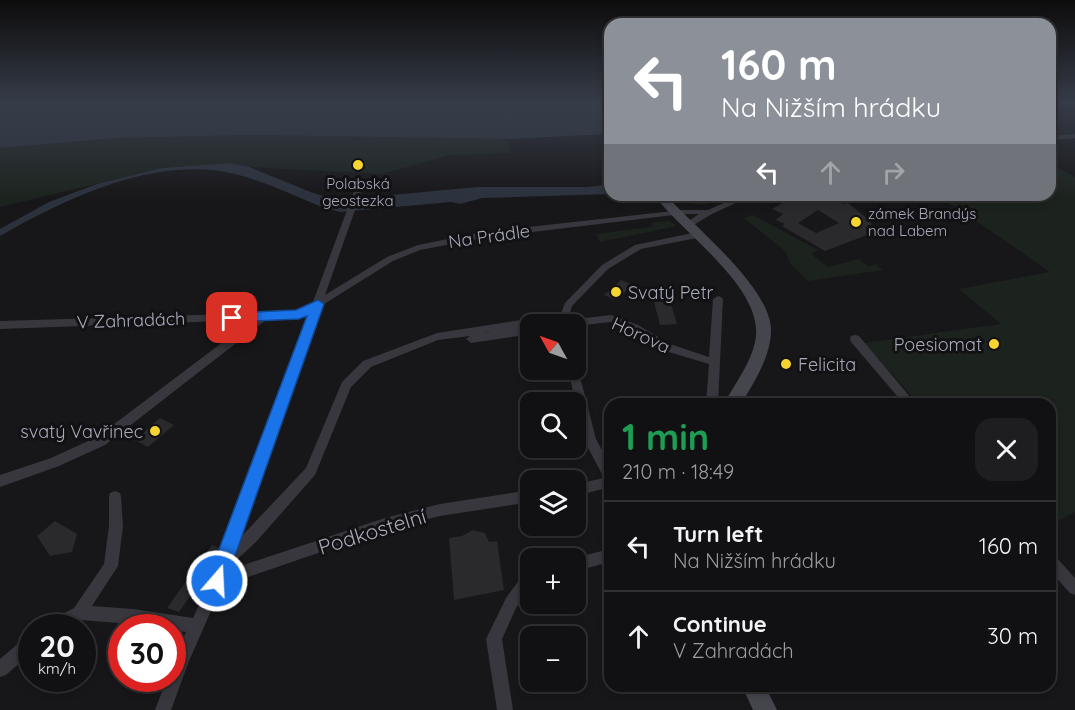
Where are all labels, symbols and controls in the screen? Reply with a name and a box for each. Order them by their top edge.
text: 160 m [721,38,837,91]
icon: left [622,42,700,120]
text: Na Nižším hrádku [721,90,941,124]
icon: left [751,156,784,189]
icon: ahead [814,156,847,189]
icon: right [877,156,910,189]
marker: Polabská geostezka [351,158,365,172]
place label: Polabská geostezka [322,174,394,210]
place label: zámek Brandýs nad Labem [868,204,976,240]
marker: zámek Brandýs nad Labem [849,215,863,229]
street label: Na Prádle [447,219,531,253]
place label: Svatý Petr [628,281,714,304]
marker: Svatý Petr [609,285,623,299]
pin [206,292,257,343]
icon: arrive [215,301,248,334]
street label: V Zahradách [76,307,186,333]
street label: Horova [608,312,674,358]
north arrow [520,314,586,380]
map controls [520,314,586,692]
place label: Poesiomat [894,333,982,356]
marker: Poesiomat [987,337,1001,351]
place label: Felicita [798,353,856,376]
marker: Felicita [779,357,793,371]
button: search [520,392,586,458]
text: 1 min [622,414,709,459]
button: close [975,418,1038,481]
place label: svatý Vavřinec [20,420,143,443]
marker: svatý Vavřinec [148,424,162,438]
text: 210 m · 18:49 [622,459,734,484]
button: layers [520,470,586,536]
street label: Podkostelní [315,502,430,560]
text: Turn left [673,520,763,548]
icon: left [622,530,655,563]
text: 160 m [979,532,1038,560]
button: + [520,548,586,614]
text: Na Nižším hrádku [673,548,836,573]
position arrow [185,549,249,613]
text: Continue [673,610,767,638]
speed limit sign: 30 [108,614,186,692]
icon: ahead [622,620,655,653]
text: 30 m [987,622,1038,650]
button: − [520,626,586,692]
text: 20 [39,627,75,665]
text: V Zahradách [673,638,794,663]
text: km/h [38,659,76,678]

